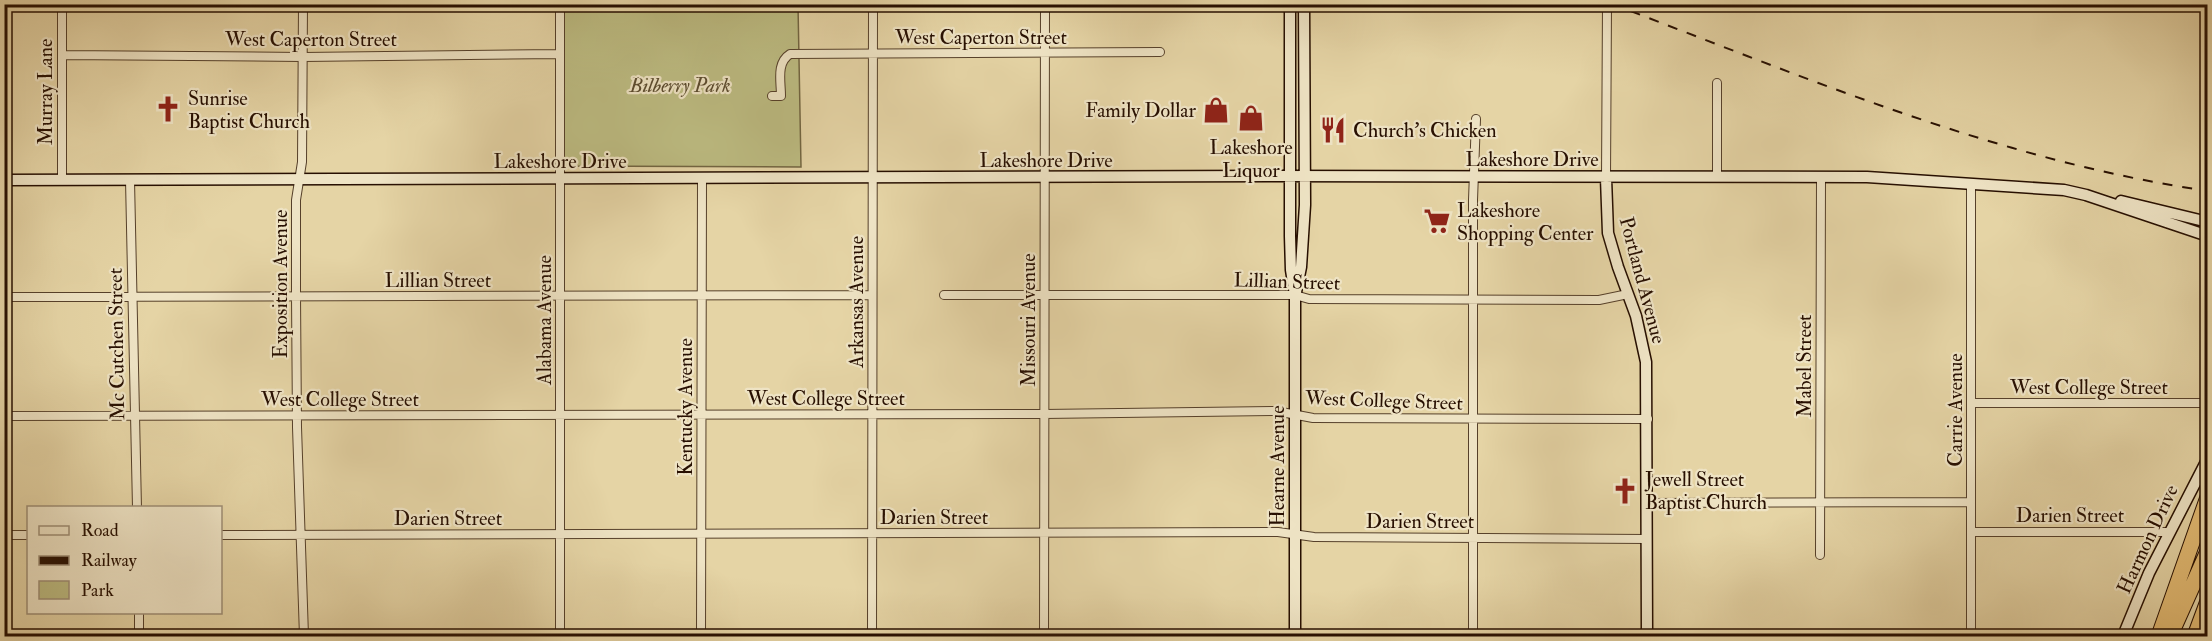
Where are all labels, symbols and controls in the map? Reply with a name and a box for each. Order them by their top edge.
street label: West Caperton Street [894,25,1067,51]
street label: West Caperton Street [224,27,397,53]
street label: Murray Lane [33,39,58,145]
park label: Bilberry Park [628,73,731,98]
place label: Sunrise Baptist Church [188,86,311,135]
church icon: Sunrise Baptist Church [153,94,183,124]
shop icon: Family Dollar [1201,95,1231,125]
place label: Family Dollar [1085,98,1197,123]
shop icon: Lakeshore Liquor [1236,103,1266,133]
restaurant icon: Church's Chicken [1318,115,1348,145]
place label: Church's Chicken [1353,118,1496,143]
place label: Lakeshore Liquor [1209,135,1293,183]
street label: Lakeshore Drive [1465,147,1599,172]
street label: Lakeshore Drive [979,148,1113,173]
street label: Lakeshore Drive [493,149,627,174]
place label: Lakeshore Shopping Center [1457,198,1594,247]
supermarket icon: Lakeshore Shopping Center [1422,206,1452,236]
street label: Exposition Avenue [268,210,294,358]
street label: Portland Avenue [1614,214,1671,346]
street label: Arkansas Avenue [844,236,869,369]
street label: Missouri Avenue [1016,253,1041,387]
street label: Alabama Avenue [532,255,557,386]
street label: Mc Cutchen Street [103,267,130,420]
street label: Lillian Street [1233,267,1341,296]
street label: Lillian Street [385,268,492,293]
street label: Mabel Street [1792,314,1817,418]
street label: Kentucky Avenue [673,338,698,476]
street label: Carrie Avenue [1943,353,1968,467]
street label: West College Street [2009,375,2168,400]
street label: West College Street [1304,385,1464,416]
street label: West College Street [746,386,905,411]
street label: West College Street [260,387,419,412]
street label: Hearne Avenue [1265,406,1290,527]
place label: Jewell Street Baptist Church [1644,467,1768,516]
church icon: Jewell Street Baptist Church [1610,476,1640,506]
street label: Harmon Drive [2111,481,2184,598]
street label: Darien Street [2016,503,2125,528]
street label: Darien Street [880,505,989,530]
legend [27,506,222,614]
street label: Darien Street [394,506,503,531]
street label: Darien Street [1366,509,1475,534]
text: Road [81,519,119,542]
text: Railway [81,549,138,572]
text: Park [81,579,114,602]

